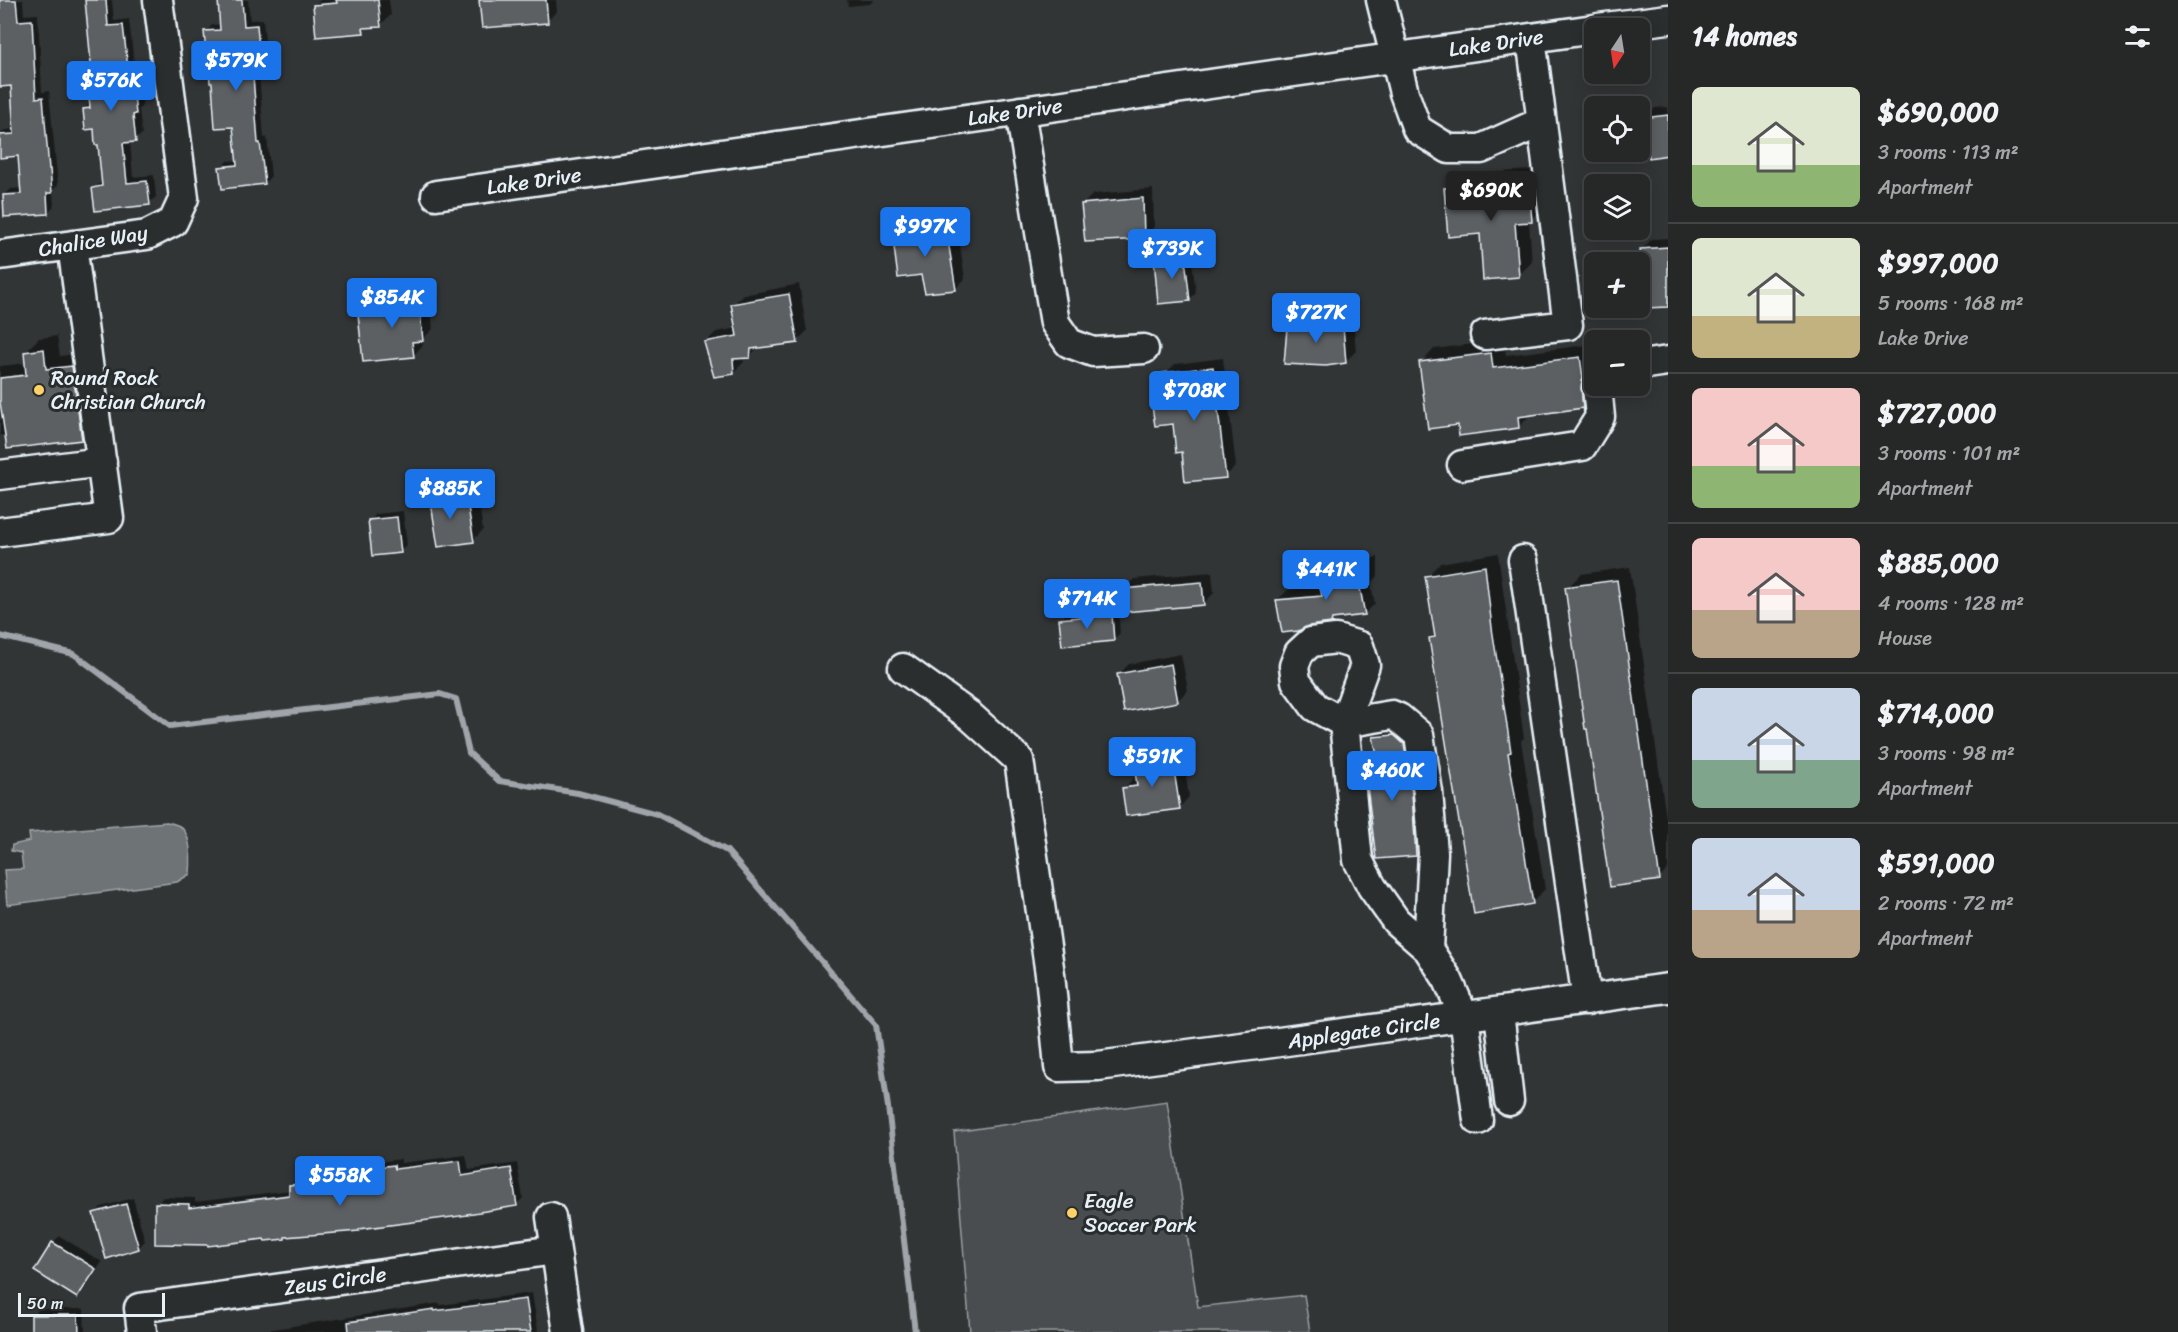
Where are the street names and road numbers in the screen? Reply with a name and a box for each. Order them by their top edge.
street label: Lake Drive [1446,18,1546,68]
street label: Lake Drive [965,87,1065,137]
street label: Lake Drive [484,156,584,206]
street label: Chalice Way [36,214,150,268]
street label: Applegate Circle [1284,1001,1443,1061]
street label: Zeus Circle [281,1255,389,1307]

